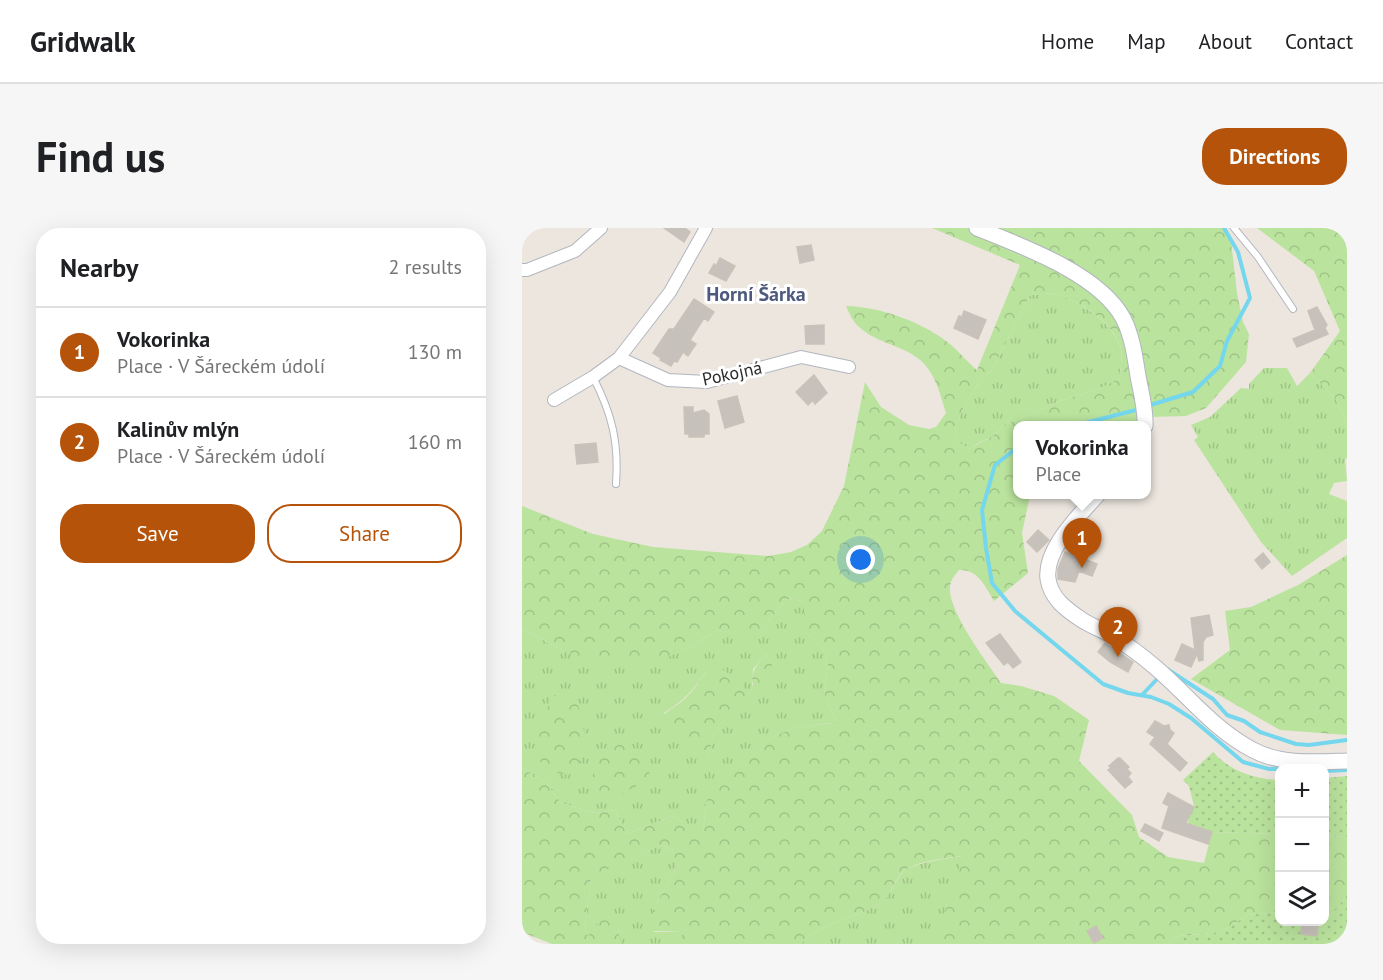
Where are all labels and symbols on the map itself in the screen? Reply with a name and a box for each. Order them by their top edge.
district label: Horní Šárka [706,281,806,307]
street label: Pokojná [700,355,764,391]
pin: 1 [1062,518,1102,568]
your location [846,545,875,574]
pin: 2 [1098,608,1138,657]

